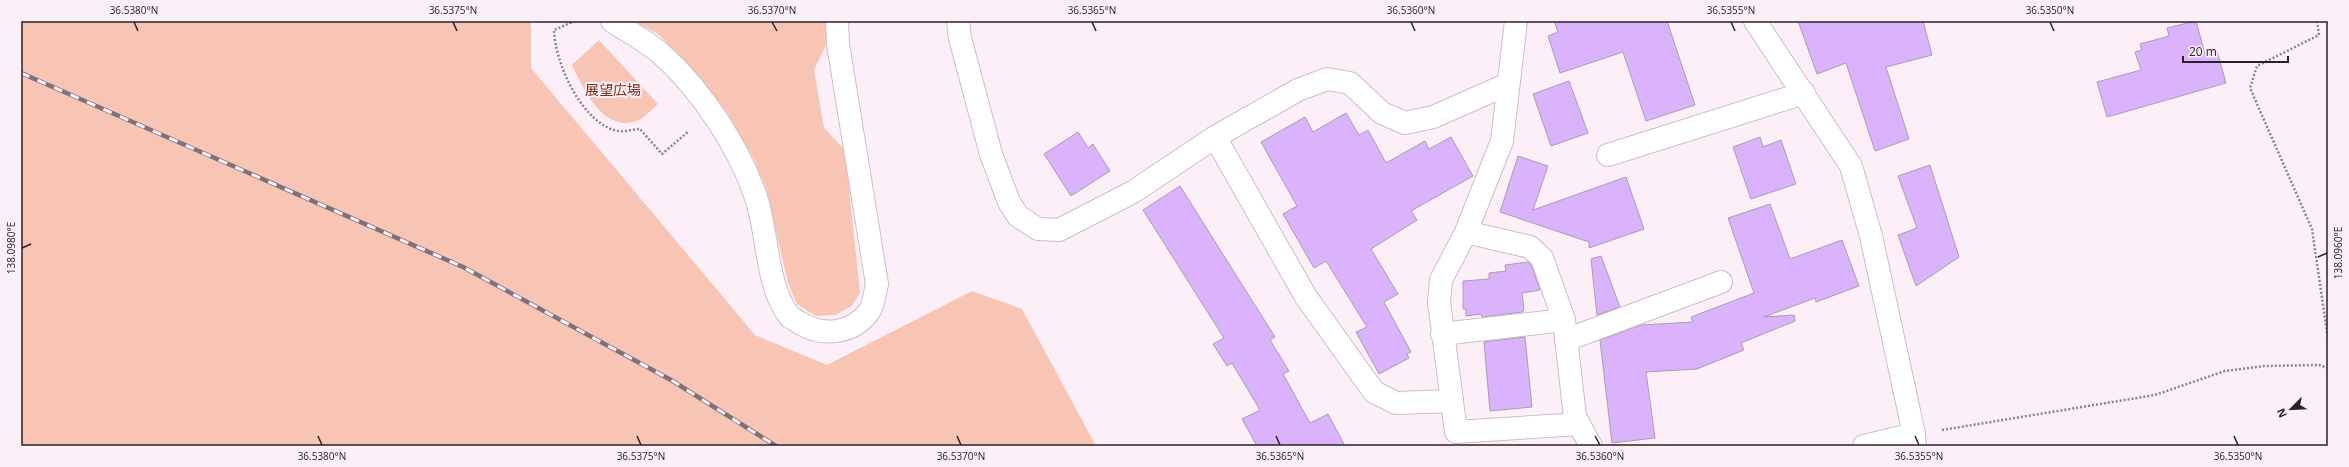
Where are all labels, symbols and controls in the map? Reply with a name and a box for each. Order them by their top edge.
text: 36.5380°N [110,3,158,17]
text: 36.5375°N [429,3,477,17]
text: 36.5370°N [748,3,796,17]
text: 36.5365°N [1068,3,1116,17]
text: 36.5360°N [1387,3,1435,17]
text: 36.5355°N [1707,3,1755,17]
text: 36.5350°N [2026,3,2074,17]
scale bar [2183,38,2288,64]
text: 20 m [2189,43,2217,60]
park label: 展望広場 [585,80,641,99]
text: 138.0980°E [4,222,18,274]
text: 138.0960°E [2331,227,2345,279]
north arrow [2271,389,2311,429]
text: N [2273,406,2290,420]
text: 36.5380°N [298,449,346,463]
text: 36.5375°N [617,449,665,463]
text: 36.5370°N [937,449,985,463]
text: 36.5365°N [1256,449,1304,463]
text: 36.5360°N [1576,449,1624,463]
text: 36.5355°N [1895,449,1943,463]
text: 36.5350°N [2214,449,2262,463]

